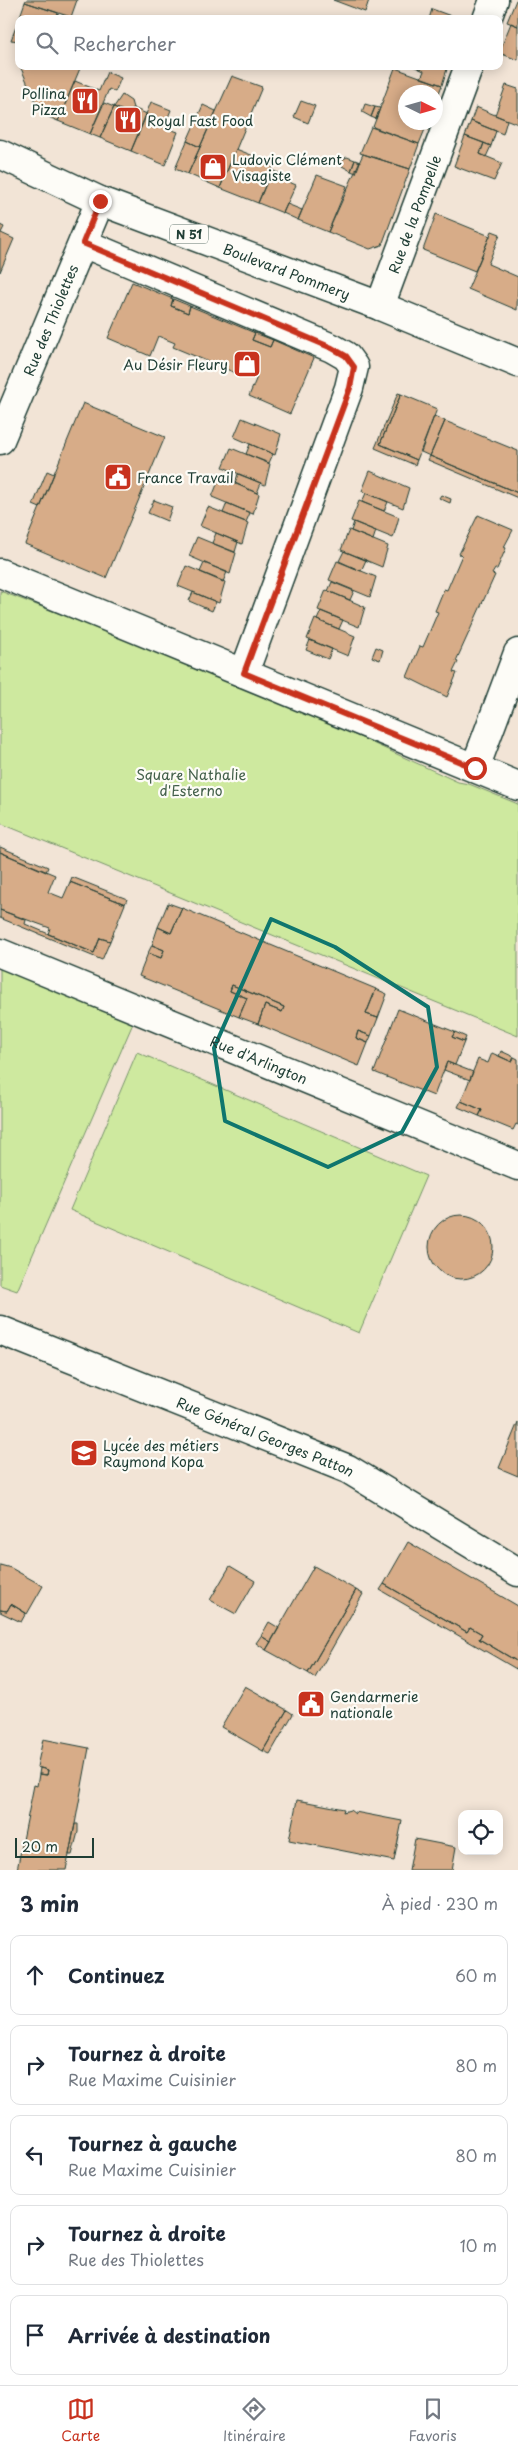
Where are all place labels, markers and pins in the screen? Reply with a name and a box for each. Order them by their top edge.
place label: Pollina Pizza [21,83,66,120]
restaurant icon: Pollina Pizza [70,86,100,116]
restaurant icon: Royal Fast Food [113,105,143,135]
place label: Royal Fast Food [147,110,253,131]
place label: Ludovic Clément Visagiste [232,149,342,186]
shop icon: Ludovic Clément Visagiste [198,152,228,182]
shop icon: Au Désir Fleury [232,349,262,379]
place label: Au Désir Fleury [123,354,228,375]
public building icon: France Travail [103,462,133,492]
place label: France Travail [137,467,234,488]
place label: Lycée des métiers Raymond Kopa [103,1435,219,1472]
school or university icon: Lycée des métiers Raymond Kopa [69,1438,99,1468]
place label: Gendarmerie nationale [330,1686,418,1723]
public building icon: Gendarmerie nationale [296,1689,326,1719]

